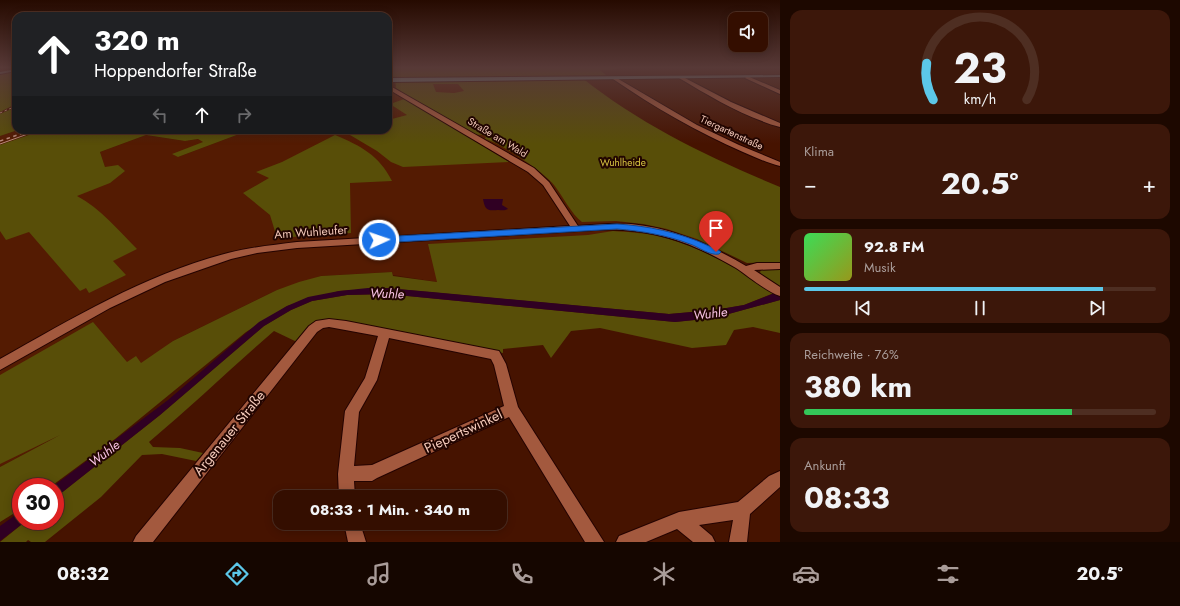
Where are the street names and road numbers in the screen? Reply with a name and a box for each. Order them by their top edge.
street label: Tiergartenstraße [698,111,766,154]
street label: Straße am Wald [465,114,530,161]
street label: Am Wuhleufer [274,220,349,244]
street label: Argenauer Straße [188,386,270,480]
street label: Piepertswinkel [421,404,505,458]

